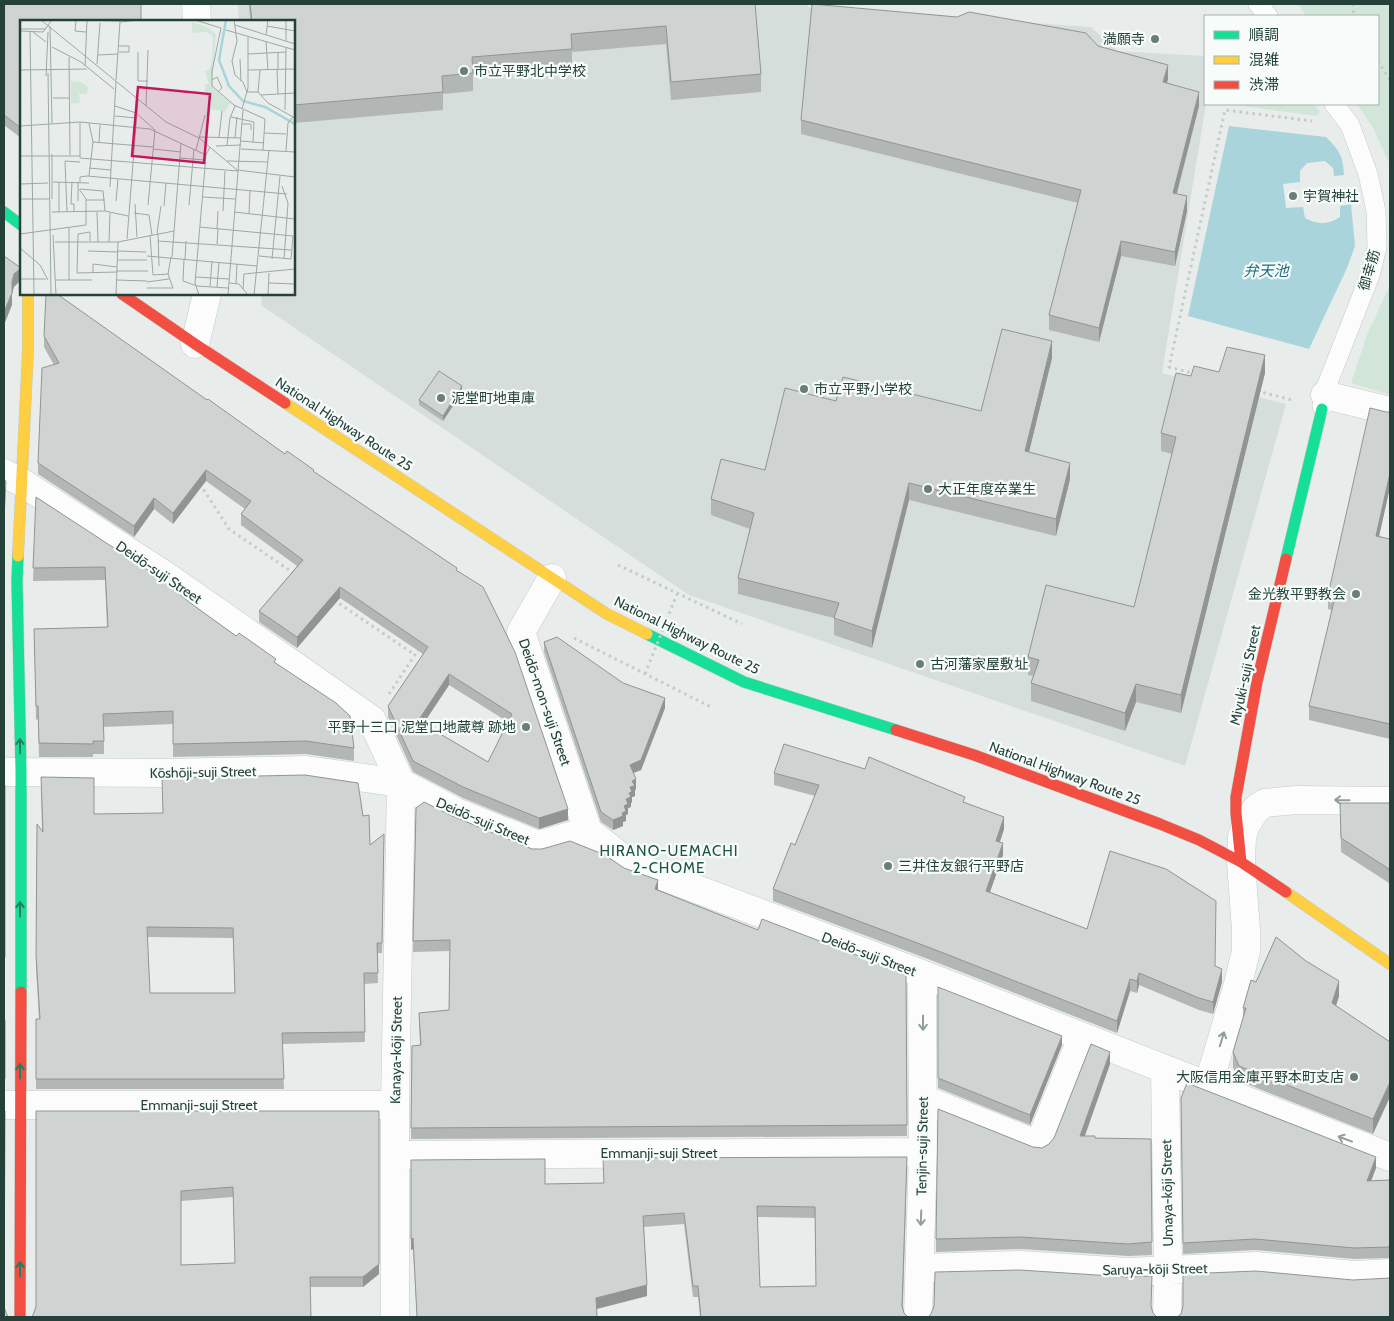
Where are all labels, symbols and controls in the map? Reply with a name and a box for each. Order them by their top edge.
legend [1204,15,1379,105]
inset map [20,20,295,295]
text: 順調 [1249,26,1279,44]
place label: 満願寺 [1103,30,1145,48]
marker: 満願寺 [1149,33,1161,45]
text: 混雑 [1249,51,1279,69]
place label: 市立平野北中学校 [474,62,586,80]
marker: 市立平野北中学校 [458,65,470,77]
text: 渋滞 [1249,76,1279,94]
place label: 宇賀神社 [1303,187,1359,205]
marker: 宇賀神社 [1287,190,1299,202]
street label: 御幸筋 [1355,247,1383,293]
water label: 弁天池 [1243,262,1290,280]
street label: National Highway Route 25 [272,373,416,475]
place label: 市立平野小学校 [814,380,912,398]
marker: 市立平野小学校 [798,383,810,395]
place label: 泥堂町地車庫 [451,389,535,407]
marker: 泥堂町地車庫 [435,392,447,404]
place label: 大正年度卒業生 [938,480,1036,498]
marker: 大正年度卒業生 [922,483,934,495]
street label: Deidō-suji Street [113,537,206,608]
place label: 金光教平野教会 [1248,585,1346,603]
marker: 金光教平野教会 [1350,588,1362,600]
street label: National Highway Route 25 [611,592,763,678]
street label: Miyuki-suji Street [1226,623,1264,727]
street label: Deidō-mon-suji Street [515,636,575,768]
place label: 古河藩家屋敷址 [930,655,1028,673]
marker: 古河藩家屋敷址 [914,658,926,670]
place label: 平野十三口 泥堂口地蔵尊 跡地 [328,718,516,736]
marker: 平野十三口 泥堂口地蔵尊 跡地 [520,721,532,733]
street label: National Highway Route 25 [987,737,1143,809]
one-way arrow [16,738,25,754]
street label: Kōshōji-suji Street [149,762,257,782]
street label: Deidō-suji Street [434,793,533,849]
one-way arrow [1334,795,1350,805]
district label: HIRANO-UEMACHI 2-CHOME [599,842,739,877]
place label: 三井住友銀行平野店 [898,857,1024,875]
marker: 三井住友銀行平野店 [882,860,894,872]
one-way arrow [16,901,25,917]
street label: Deidō-suji Street [819,928,919,980]
street label: Kanaya-kōji Street [386,996,406,1104]
one-way arrow [918,1014,928,1031]
one-way arrow [1217,1032,1227,1048]
one-way arrow [15,1063,25,1080]
place label: 大阪信用金庫平野本町支店 [1176,1068,1344,1086]
marker: 大阪信用金庫平野本町支店 [1348,1071,1360,1083]
street label: Emmanji-suji Street [141,1096,258,1114]
street label: Tenjin-suji Street [912,1096,932,1196]
one-way arrow [1338,1134,1353,1144]
street label: Umaya-kōji Street [1157,1139,1177,1247]
street label: Emmanji-suji Street [601,1144,718,1162]
one-way arrow [916,1210,926,1226]
street label: Saruya-kōji Street [1102,1259,1208,1279]
one-way arrow [15,1261,25,1277]

